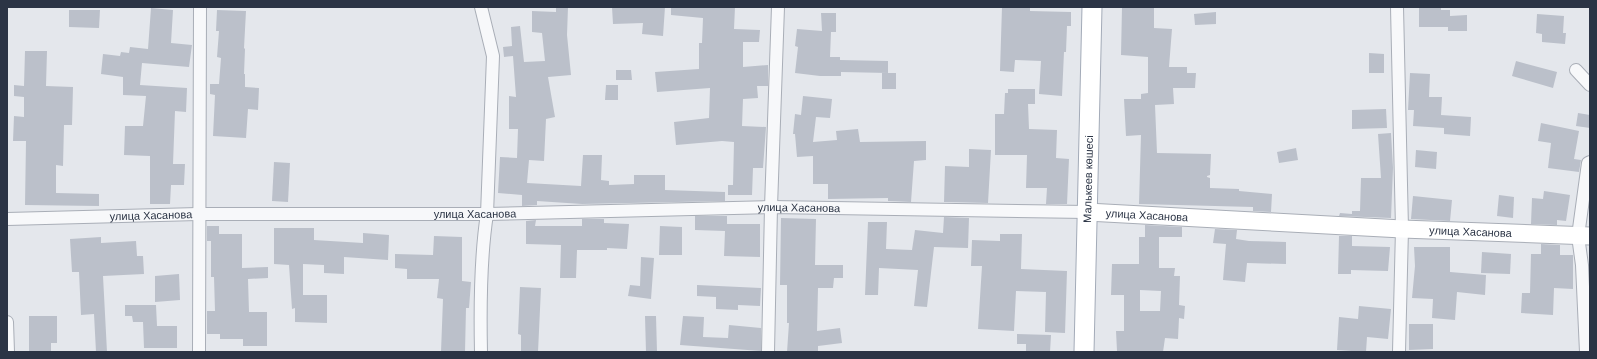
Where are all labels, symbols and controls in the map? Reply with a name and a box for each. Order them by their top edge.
street label: Малькеев көшесі [1081,135,1095,223]
street label: улица Хасанова [757,201,841,214]
street label: улица Хасанова [434,207,517,220]
street label: улица Хасанова [1105,207,1189,223]
street label: улица Хасанова [110,208,193,222]
street label: улица Хасанова [1429,224,1513,239]

